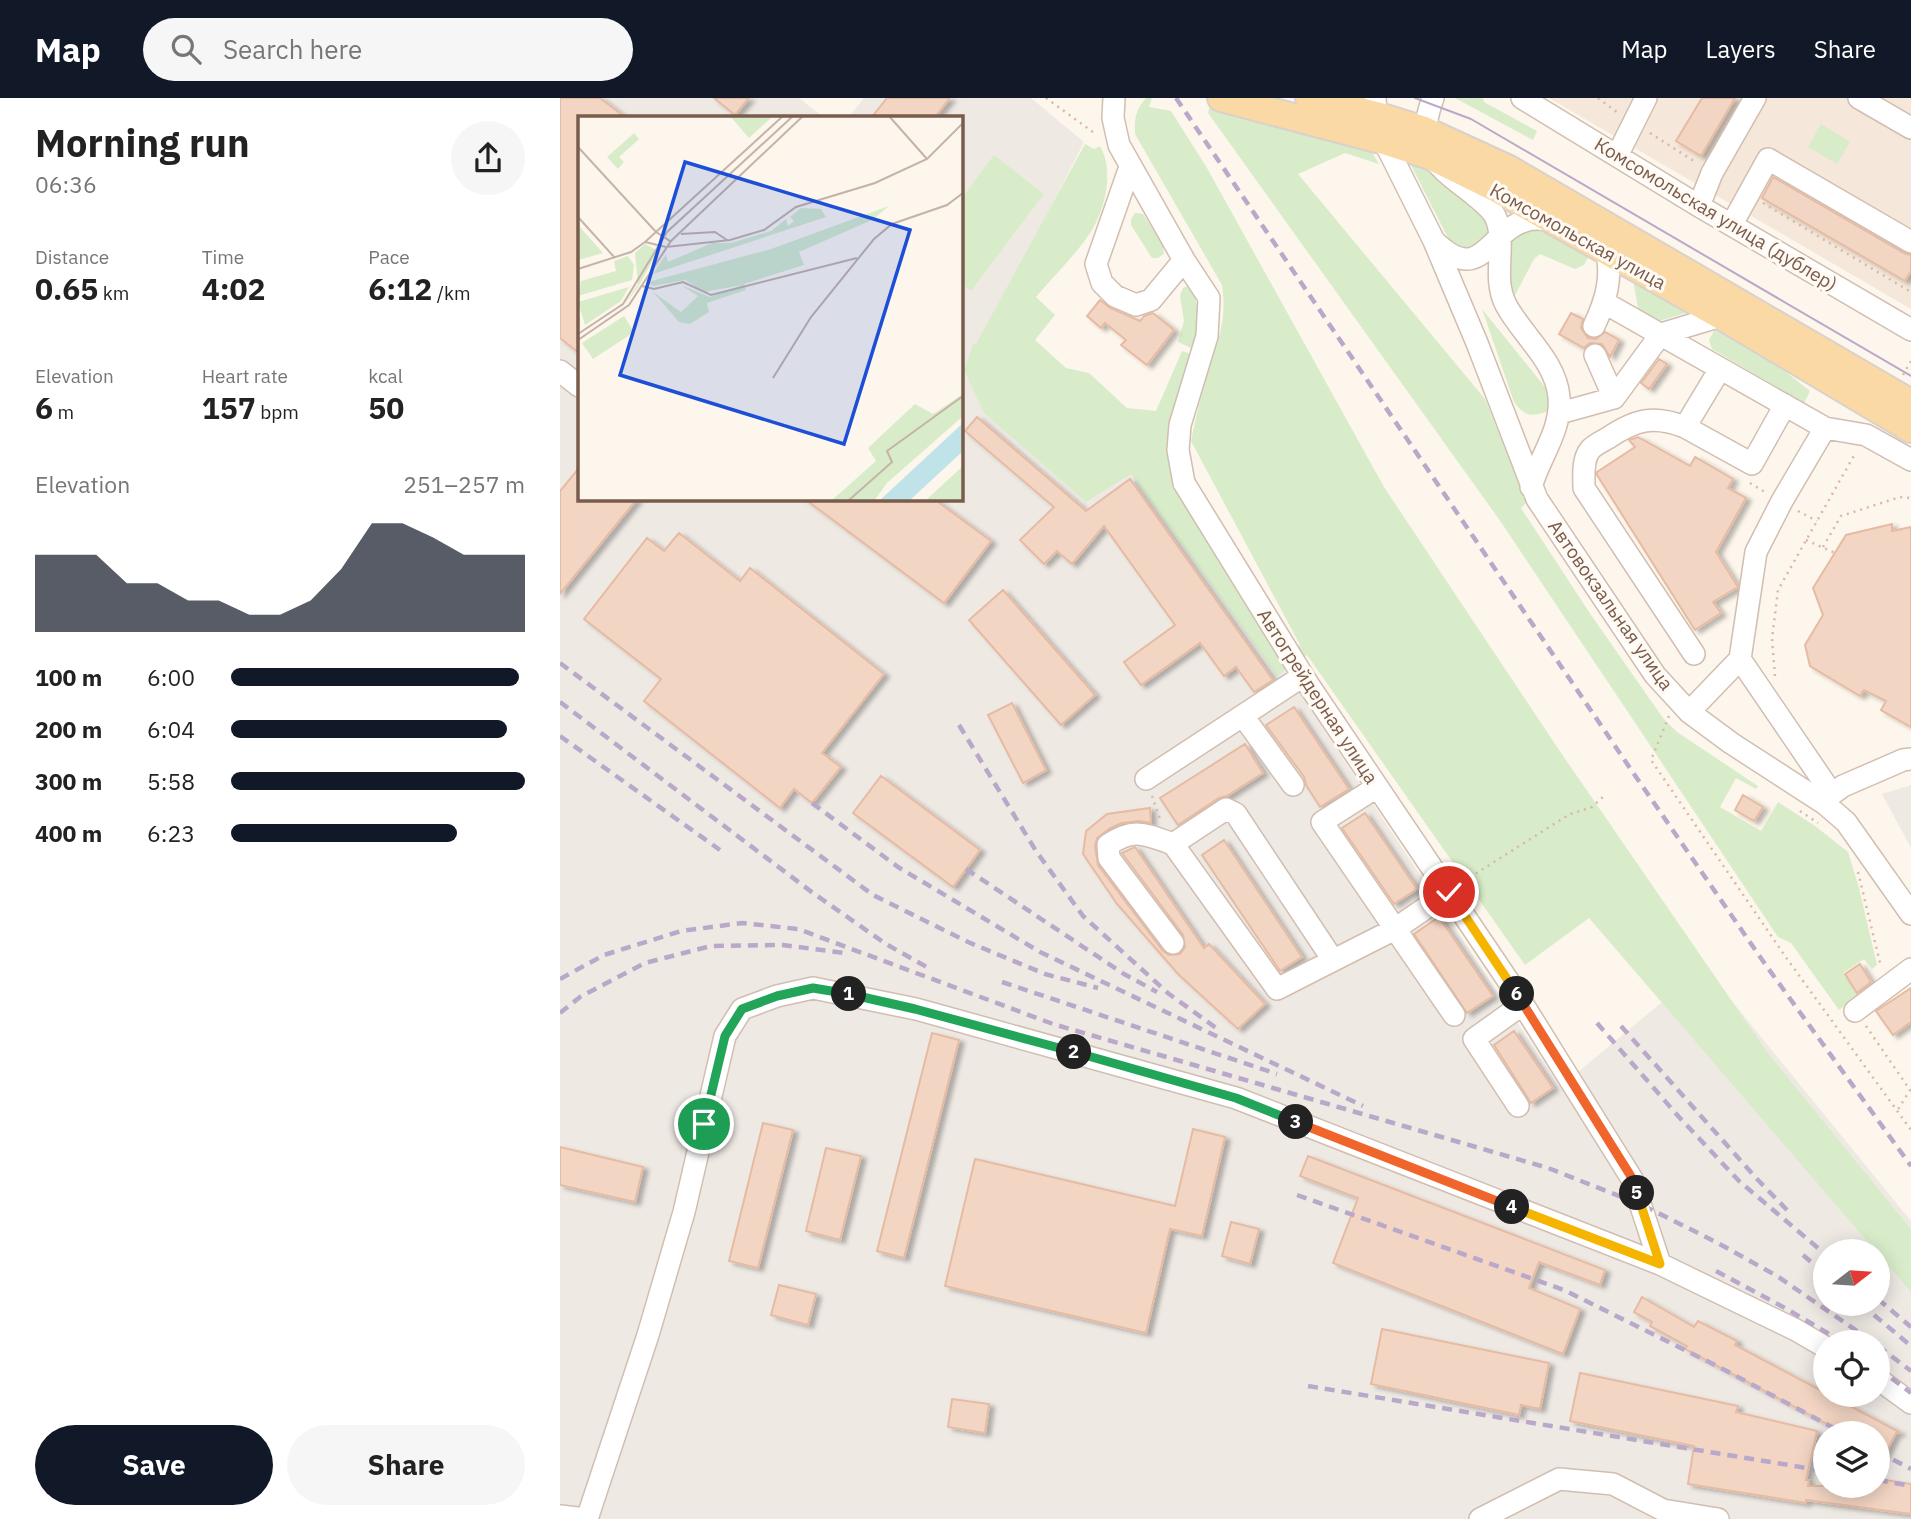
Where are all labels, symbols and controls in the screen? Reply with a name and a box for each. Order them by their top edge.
search box [143,18,633,81]
text: Map [35,28,101,71]
icon: search [167,30,205,68]
text: Search here [223,32,362,66]
text: Map [1621,33,1668,65]
text: Layers [1706,33,1776,65]
text: Share [1814,33,1876,65]
inset map [578,116,962,500]
text: Morning run [35,118,250,167]
button: share [451,121,525,195]
street label: Комсомольская улица (дублер) [1590,132,1842,296]
text: 06:36 [35,169,97,199]
street label: Комсомольская улица [1486,178,1670,294]
text: Distance [35,245,109,269]
text: Time [202,245,244,269]
text: Pace [368,245,410,269]
text: 0.65 [35,269,98,308]
text: 4:02 [202,269,266,308]
text: 6:12 [368,269,432,308]
text: km [98,281,129,305]
text: /km [432,281,471,305]
text: Elevation [35,364,114,388]
text: Heart rate [202,364,288,388]
text: kcal [368,364,403,388]
text: 6 [35,388,53,427]
text: 157 [202,388,256,427]
text: 50 [368,388,404,427]
text: m [53,400,74,424]
text: bpm [256,400,299,424]
text: Elevation [35,469,130,499]
text: 251–257 m [403,469,525,499]
street label: Автовокзальная улица [1543,515,1679,695]
street label: Автогрейдерная улица [1252,604,1384,788]
text: 100 m [35,662,102,692]
text: 6:00 [147,662,195,692]
text: 200 m [35,714,102,744]
text: 6:04 [147,714,195,744]
text: 300 m [35,766,102,796]
text: 5:58 [147,766,195,796]
text: 400 m [35,818,102,848]
text: 6:23 [147,818,195,848]
pin [1419,862,1479,922]
icon: check [1430,873,1468,911]
pin: 1 [832,976,866,1012]
pin: 6 [1500,976,1534,1012]
text: 1 [843,981,854,1005]
text: 6 [1511,981,1522,1005]
pin: 2 [1056,1034,1092,1070]
text: 2 [1068,1039,1079,1063]
pin [674,1094,734,1154]
pin: 3 [1278,1104,1314,1140]
icon: arrive [685,1105,723,1143]
text: 3 [1290,1109,1301,1133]
pin: 5 [1620,1176,1654,1210]
text: 5 [1631,1180,1642,1204]
pin: 4 [1494,1190,1530,1224]
text: 4 [1506,1194,1517,1218]
north arrow [1813,1239,1890,1316]
map controls [1813,1239,1890,1498]
button: locate [1813,1330,1890,1407]
button: layers [1813,1421,1890,1498]
button: Save [35,1425,273,1505]
button: Share [287,1425,525,1505]

